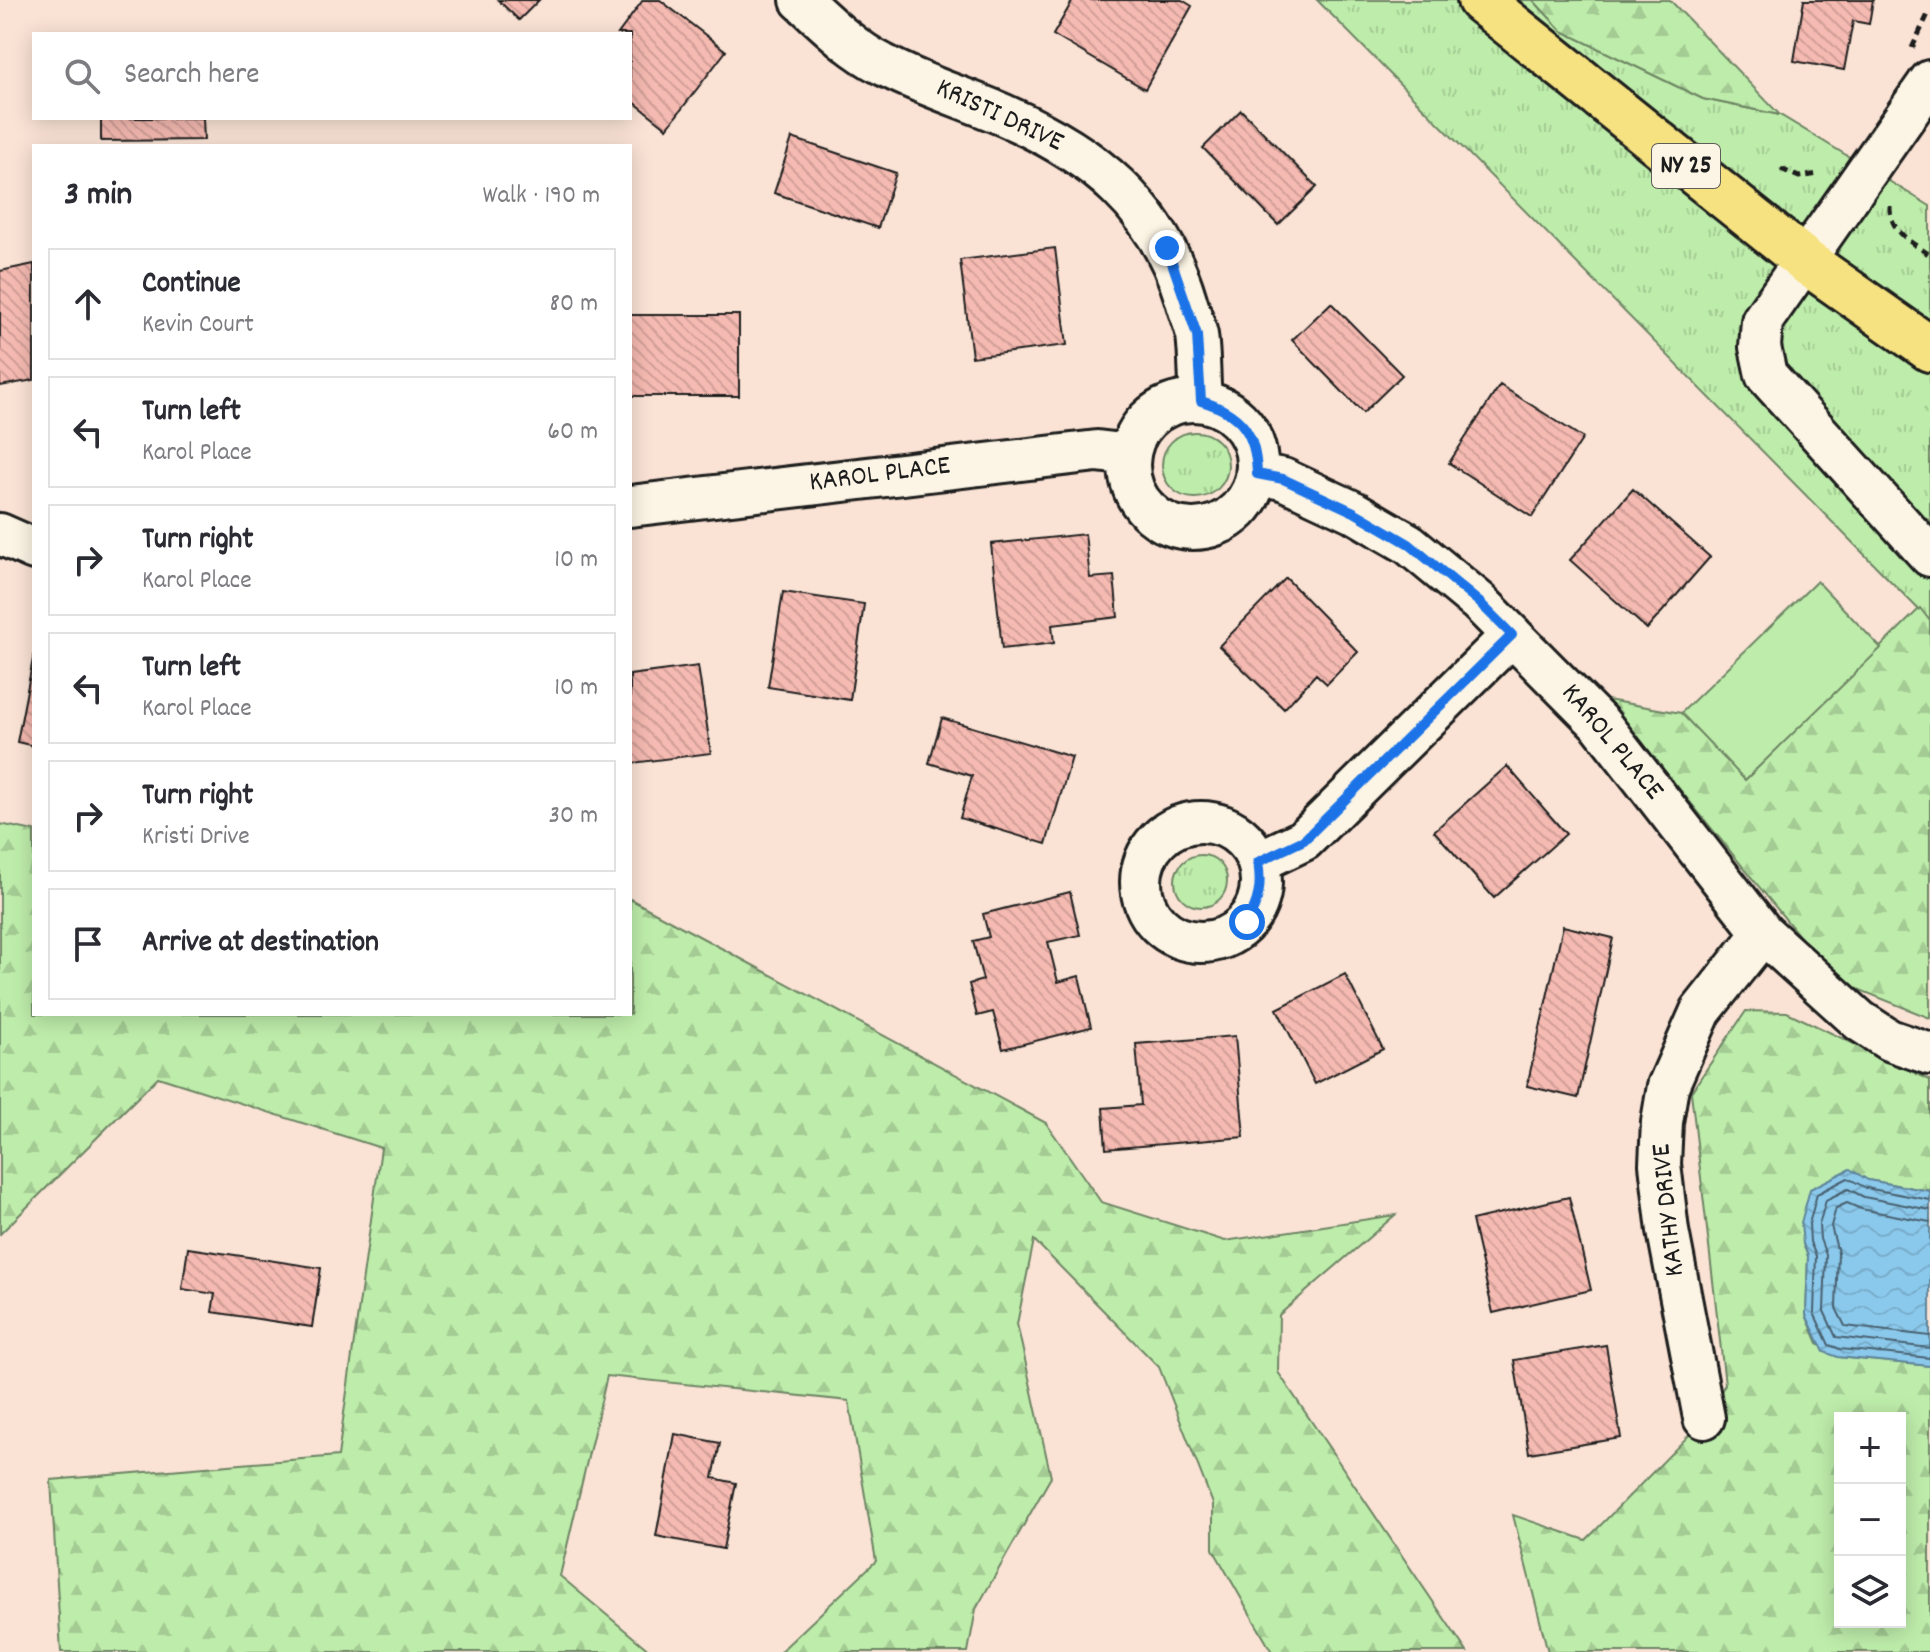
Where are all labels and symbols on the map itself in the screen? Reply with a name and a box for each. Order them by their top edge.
street label: KRISTI DRIVE [929,70,1070,164]
road number: NY 25 [1652,144,1720,188]
route end [1149,230,1185,266]
street label: KAROL PLACE [807,447,953,504]
street label: KAROL PLACE [1550,676,1672,810]
route start [1229,904,1265,940]
street label: KATHY DRIVE [1643,1141,1697,1278]

